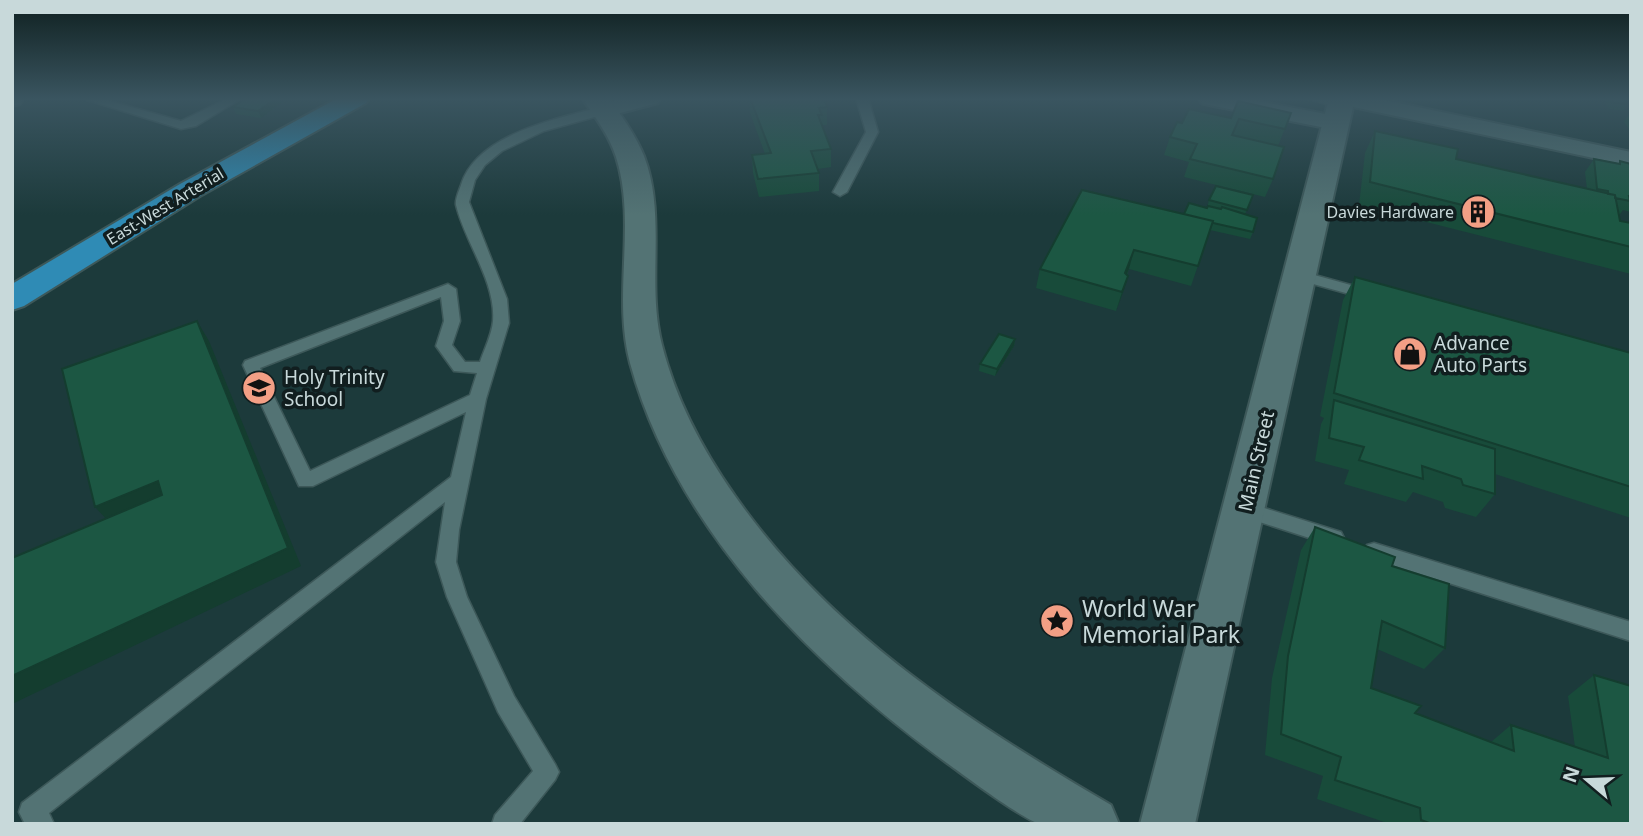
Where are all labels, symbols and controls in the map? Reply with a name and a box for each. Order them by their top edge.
street label: East-West Arterial [102,162,228,250]
building icon: Davies Hardware [1459,193,1497,231]
place label: Davies Hardware [1326,201,1454,223]
place label: Advance Auto Parts [1434,330,1527,378]
shop icon: Advance Auto Parts [1391,335,1429,373]
place label: Holy Trinity School [284,364,385,412]
school or university icon: Holy Trinity School [240,369,278,407]
street label: Main Street [1232,408,1280,514]
place label: World War Memorial Park [1082,592,1241,650]
place icon: World War Memorial Park [1038,602,1076,640]
north arrow [1552,745,1622,815]
text: N [1556,763,1586,786]

